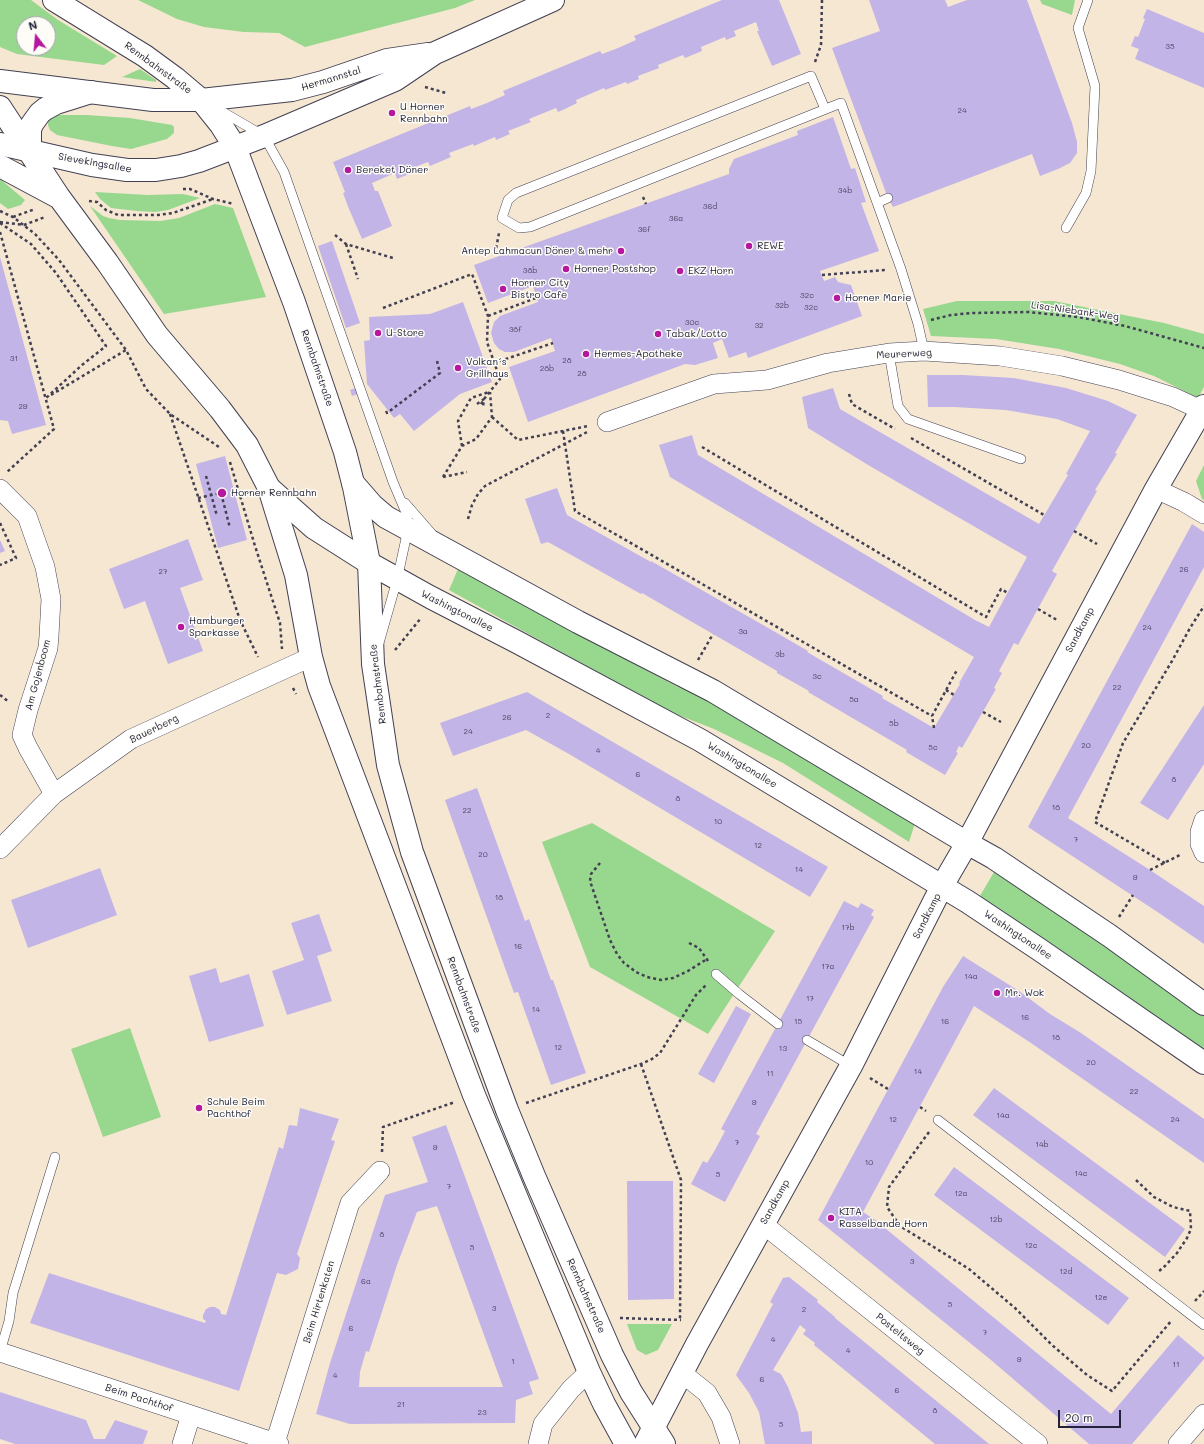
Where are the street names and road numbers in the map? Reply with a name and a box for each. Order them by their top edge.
street label: Rennbahnstraße [122,39,194,97]
street label: Hermannstal [300,64,362,94]
street label: Sievekingsallee [57,151,133,175]
street label: Lisa-Niebank-Weg [1030,299,1120,323]
street label: Rennbahnstraße [298,328,336,408]
street label: Meurerweg [876,347,932,361]
street label: Washingtonallee [419,588,495,634]
street label: Sandkamp [1063,605,1097,655]
street label: Am Gojenboom [23,638,53,712]
street label: Rennbahnstraße [367,643,389,725]
street label: Bauerberg [128,712,180,746]
street label: Washingtonallee [705,739,779,791]
street label: Sandkamp [910,891,944,941]
street label: Washingtonallee [982,908,1054,962]
street label: Rennbahnstraße [445,955,483,1035]
street label: Sandkamp [758,1177,792,1227]
street label: Rennbahnstraße [564,1257,608,1335]
street label: Beim Hirtenkaten [301,1259,337,1345]
street label: Posteltsweg [873,1311,927,1357]
street label: Beim Pachthof [104,1381,174,1415]

